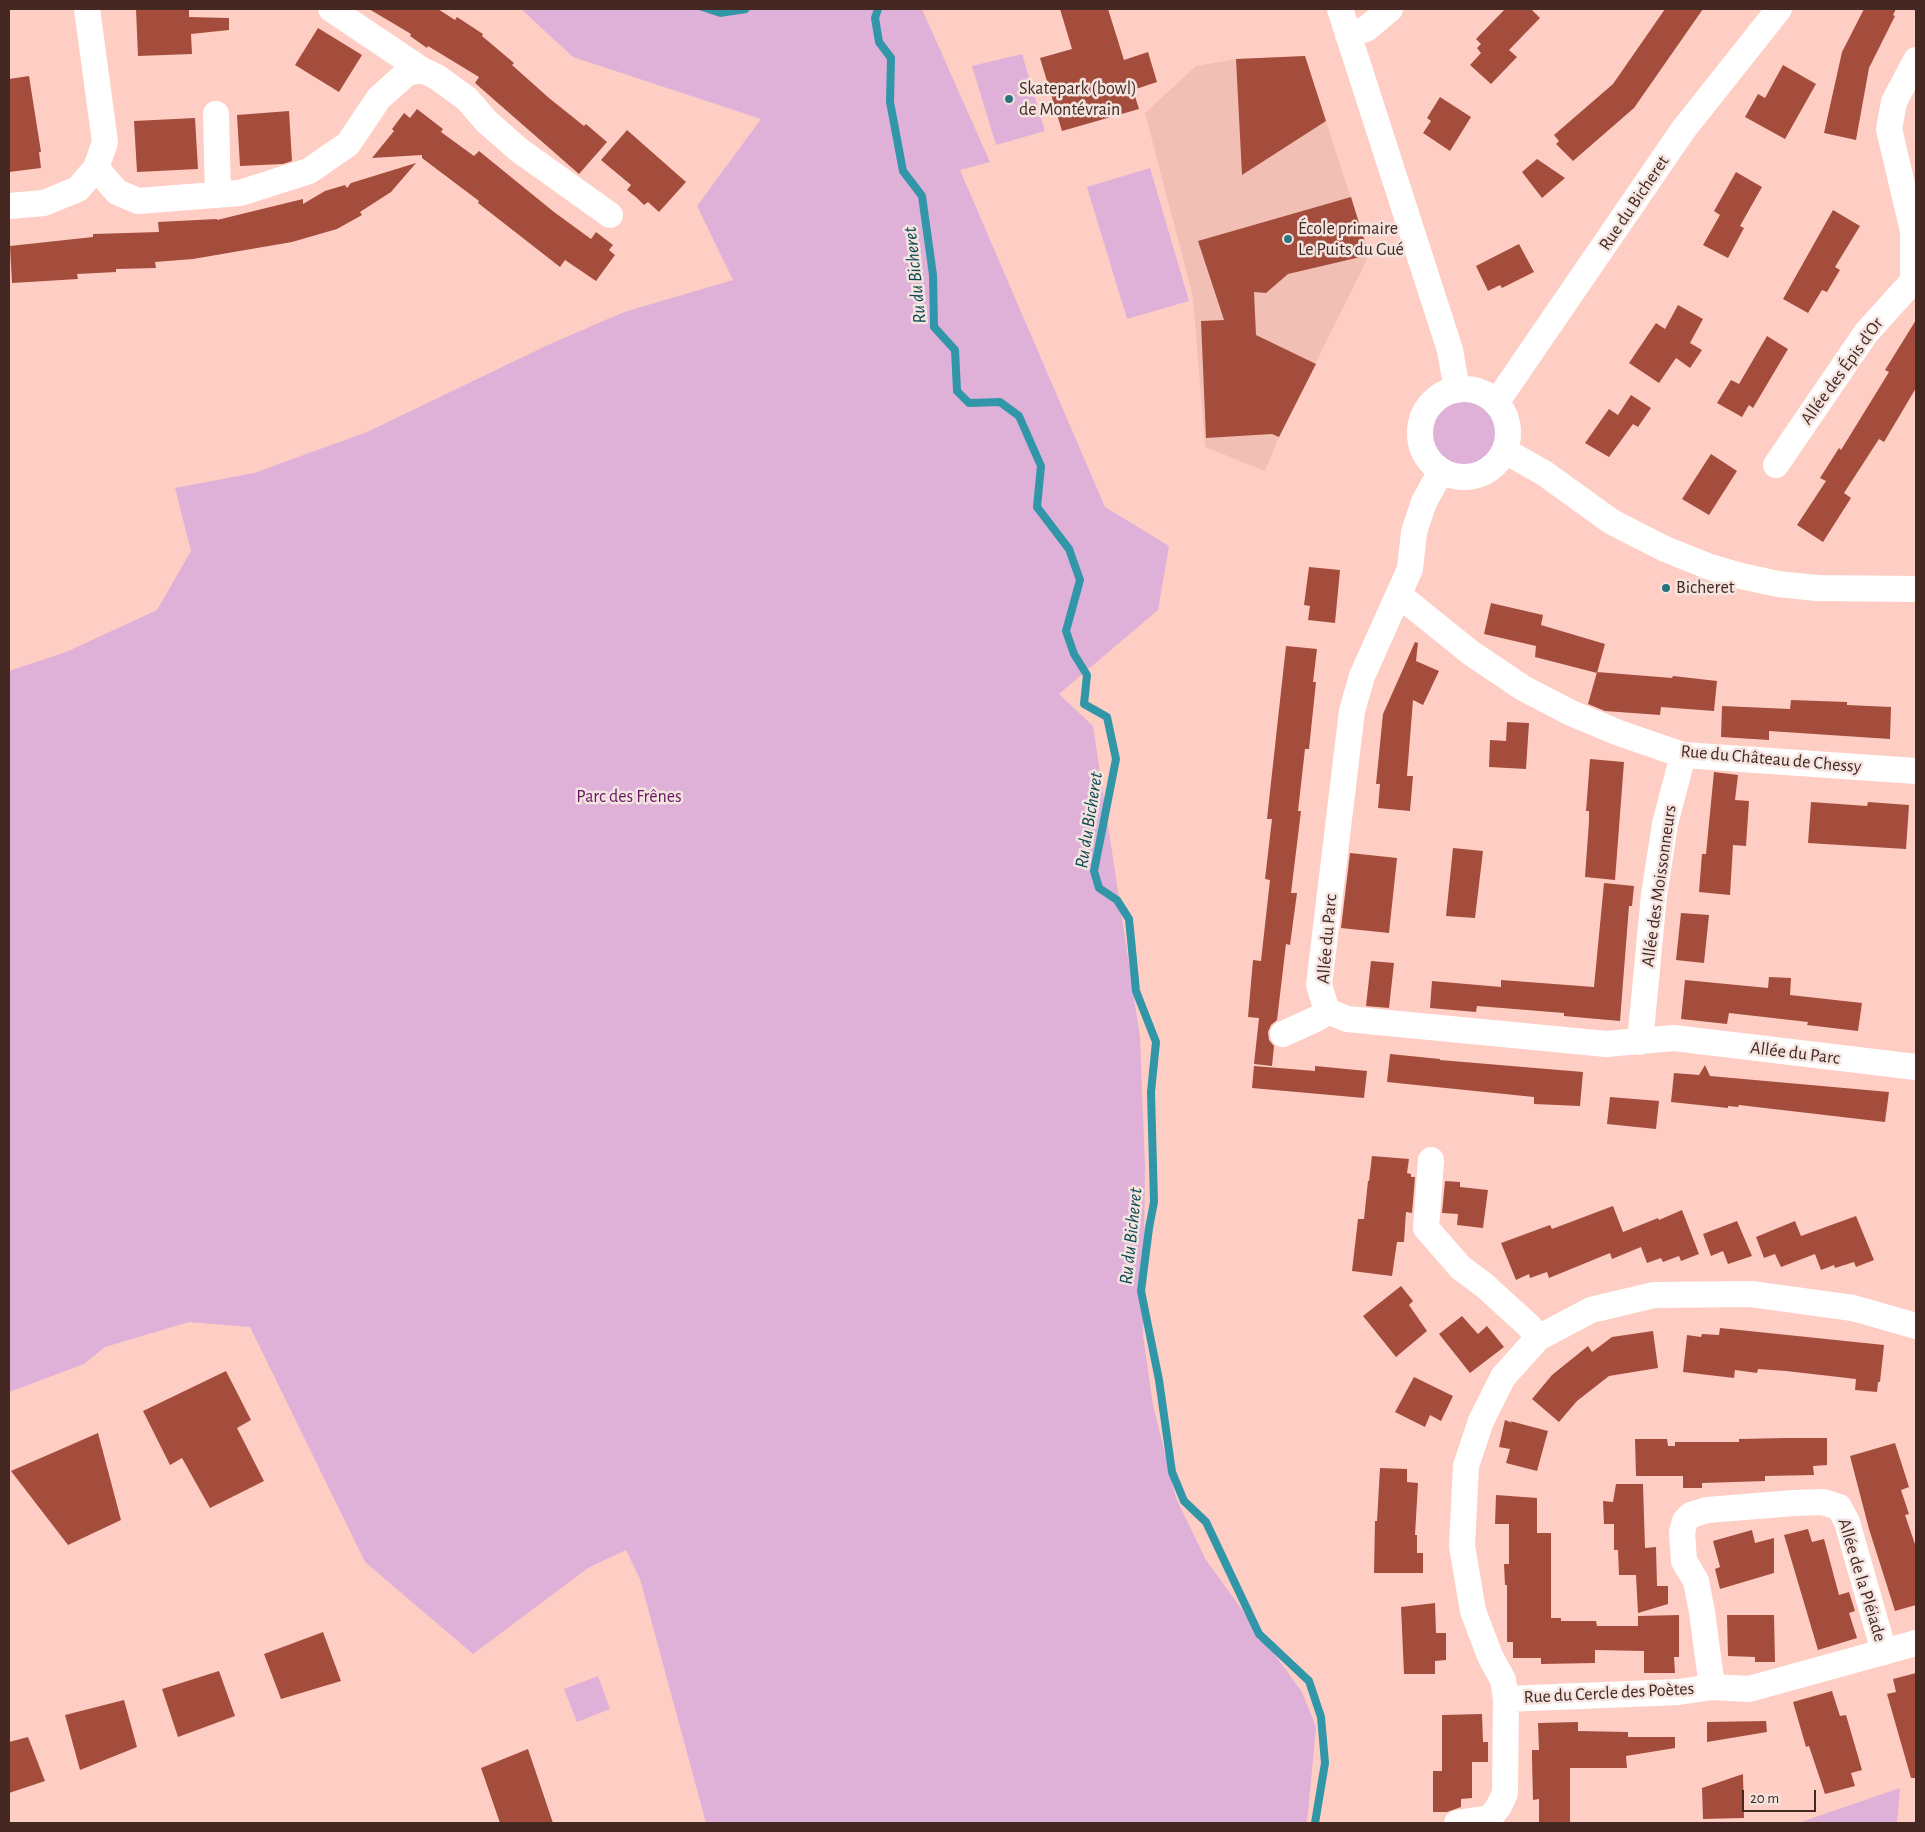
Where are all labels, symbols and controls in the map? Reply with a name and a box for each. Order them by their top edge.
place label: Skatepark (bowl) de Montévrain [1019,78,1137,120]
marker: Skatepark (bowl) de Montévrain [1003,93,1015,105]
street label: Rue du Bicheret [1594,151,1674,255]
place label: École primaire Le Puits du Gué [1298,218,1404,260]
water label: Ru du Bicheret [899,225,931,325]
marker: École primaire Le Puits du Gué [1282,233,1294,245]
street label: Allée des Épis d'Or [1796,313,1888,429]
place label: Bicheret [1676,577,1734,599]
marker: Bicheret [1660,582,1672,594]
street label: Rue du Château de Chessy [1680,740,1862,778]
water label: Ru du Bicheret [1070,770,1108,870]
park label: Parc des Frênes [576,786,682,808]
street label: Allée des Moissonneurs [1637,804,1681,968]
street label: Allée du Parc [1312,893,1342,985]
street label: Allée du Parc [1749,1037,1841,1069]
water label: Ru du Bicheret [1115,1186,1147,1286]
street label: Allée de la Pléiade [1833,1516,1891,1644]
street label: Rue du Cercle des Poètes [1523,1678,1695,1708]
scale bar [1745,1780,1819,1812]
text: 20 m [1750,1791,1779,1806]

